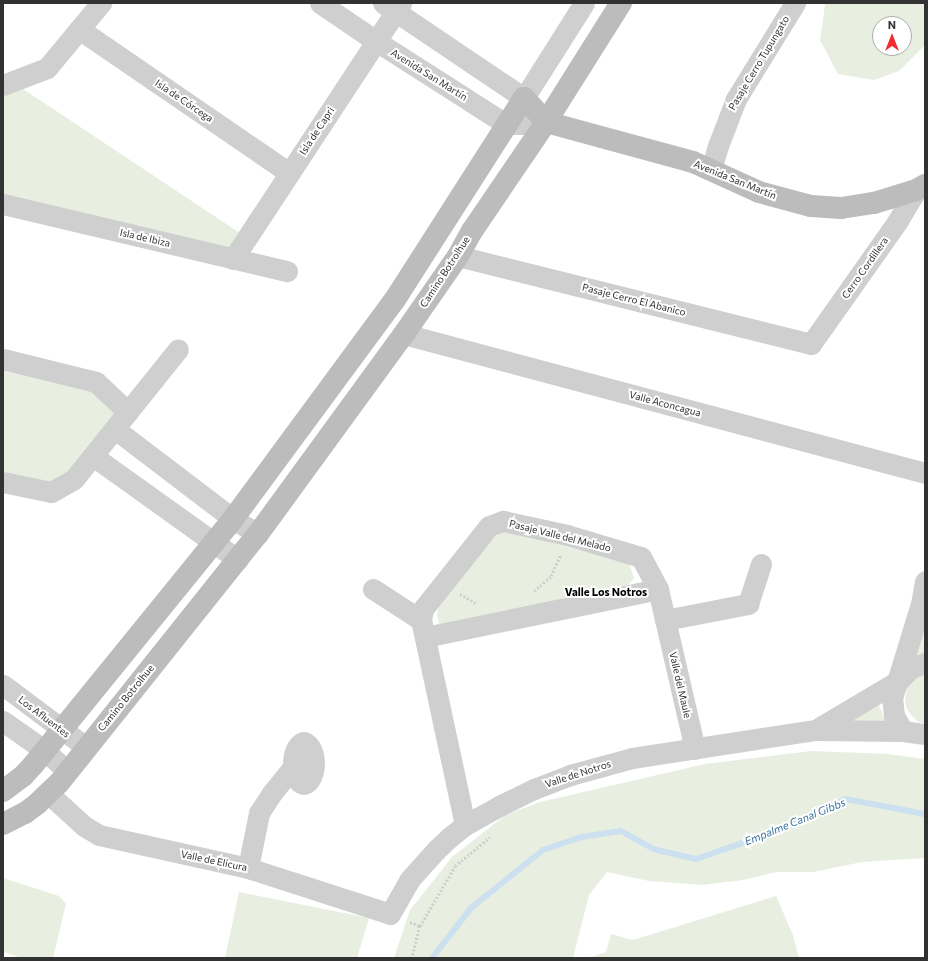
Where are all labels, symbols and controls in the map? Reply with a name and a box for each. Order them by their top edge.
street label: Pasaje Cerro Tupungato [726,14,792,112]
north arrow [872,16,912,56]
text: N [888,18,896,31]
street label: Avenida San Martín [389,47,469,103]
street label: Isla de Córcega [153,77,215,125]
street label: Isla de Capri [297,105,337,157]
street label: Avenida San Martín [692,158,778,202]
street label: Isla de Ibiza [119,226,171,250]
street label: Camino Botrolhue [418,234,472,310]
street label: Cerro Cordillera [839,235,891,301]
street label: Pasaje Cerro El Abanico [581,281,687,319]
street label: Valle Aconcagua [628,389,702,419]
street label: Pasaje Valle del Melado [508,518,612,554]
district label: Valle Los Notros [565,585,647,599]
street label: Valle del Maule [667,651,693,719]
street label: Camino Botrolhue [95,662,157,734]
street label: Los Afluentes [16,694,72,740]
street label: Valle de Notros [544,758,612,790]
water label: Empalme Canal Gibbs [743,796,847,848]
street label: Valle de Elicura [180,848,248,874]

